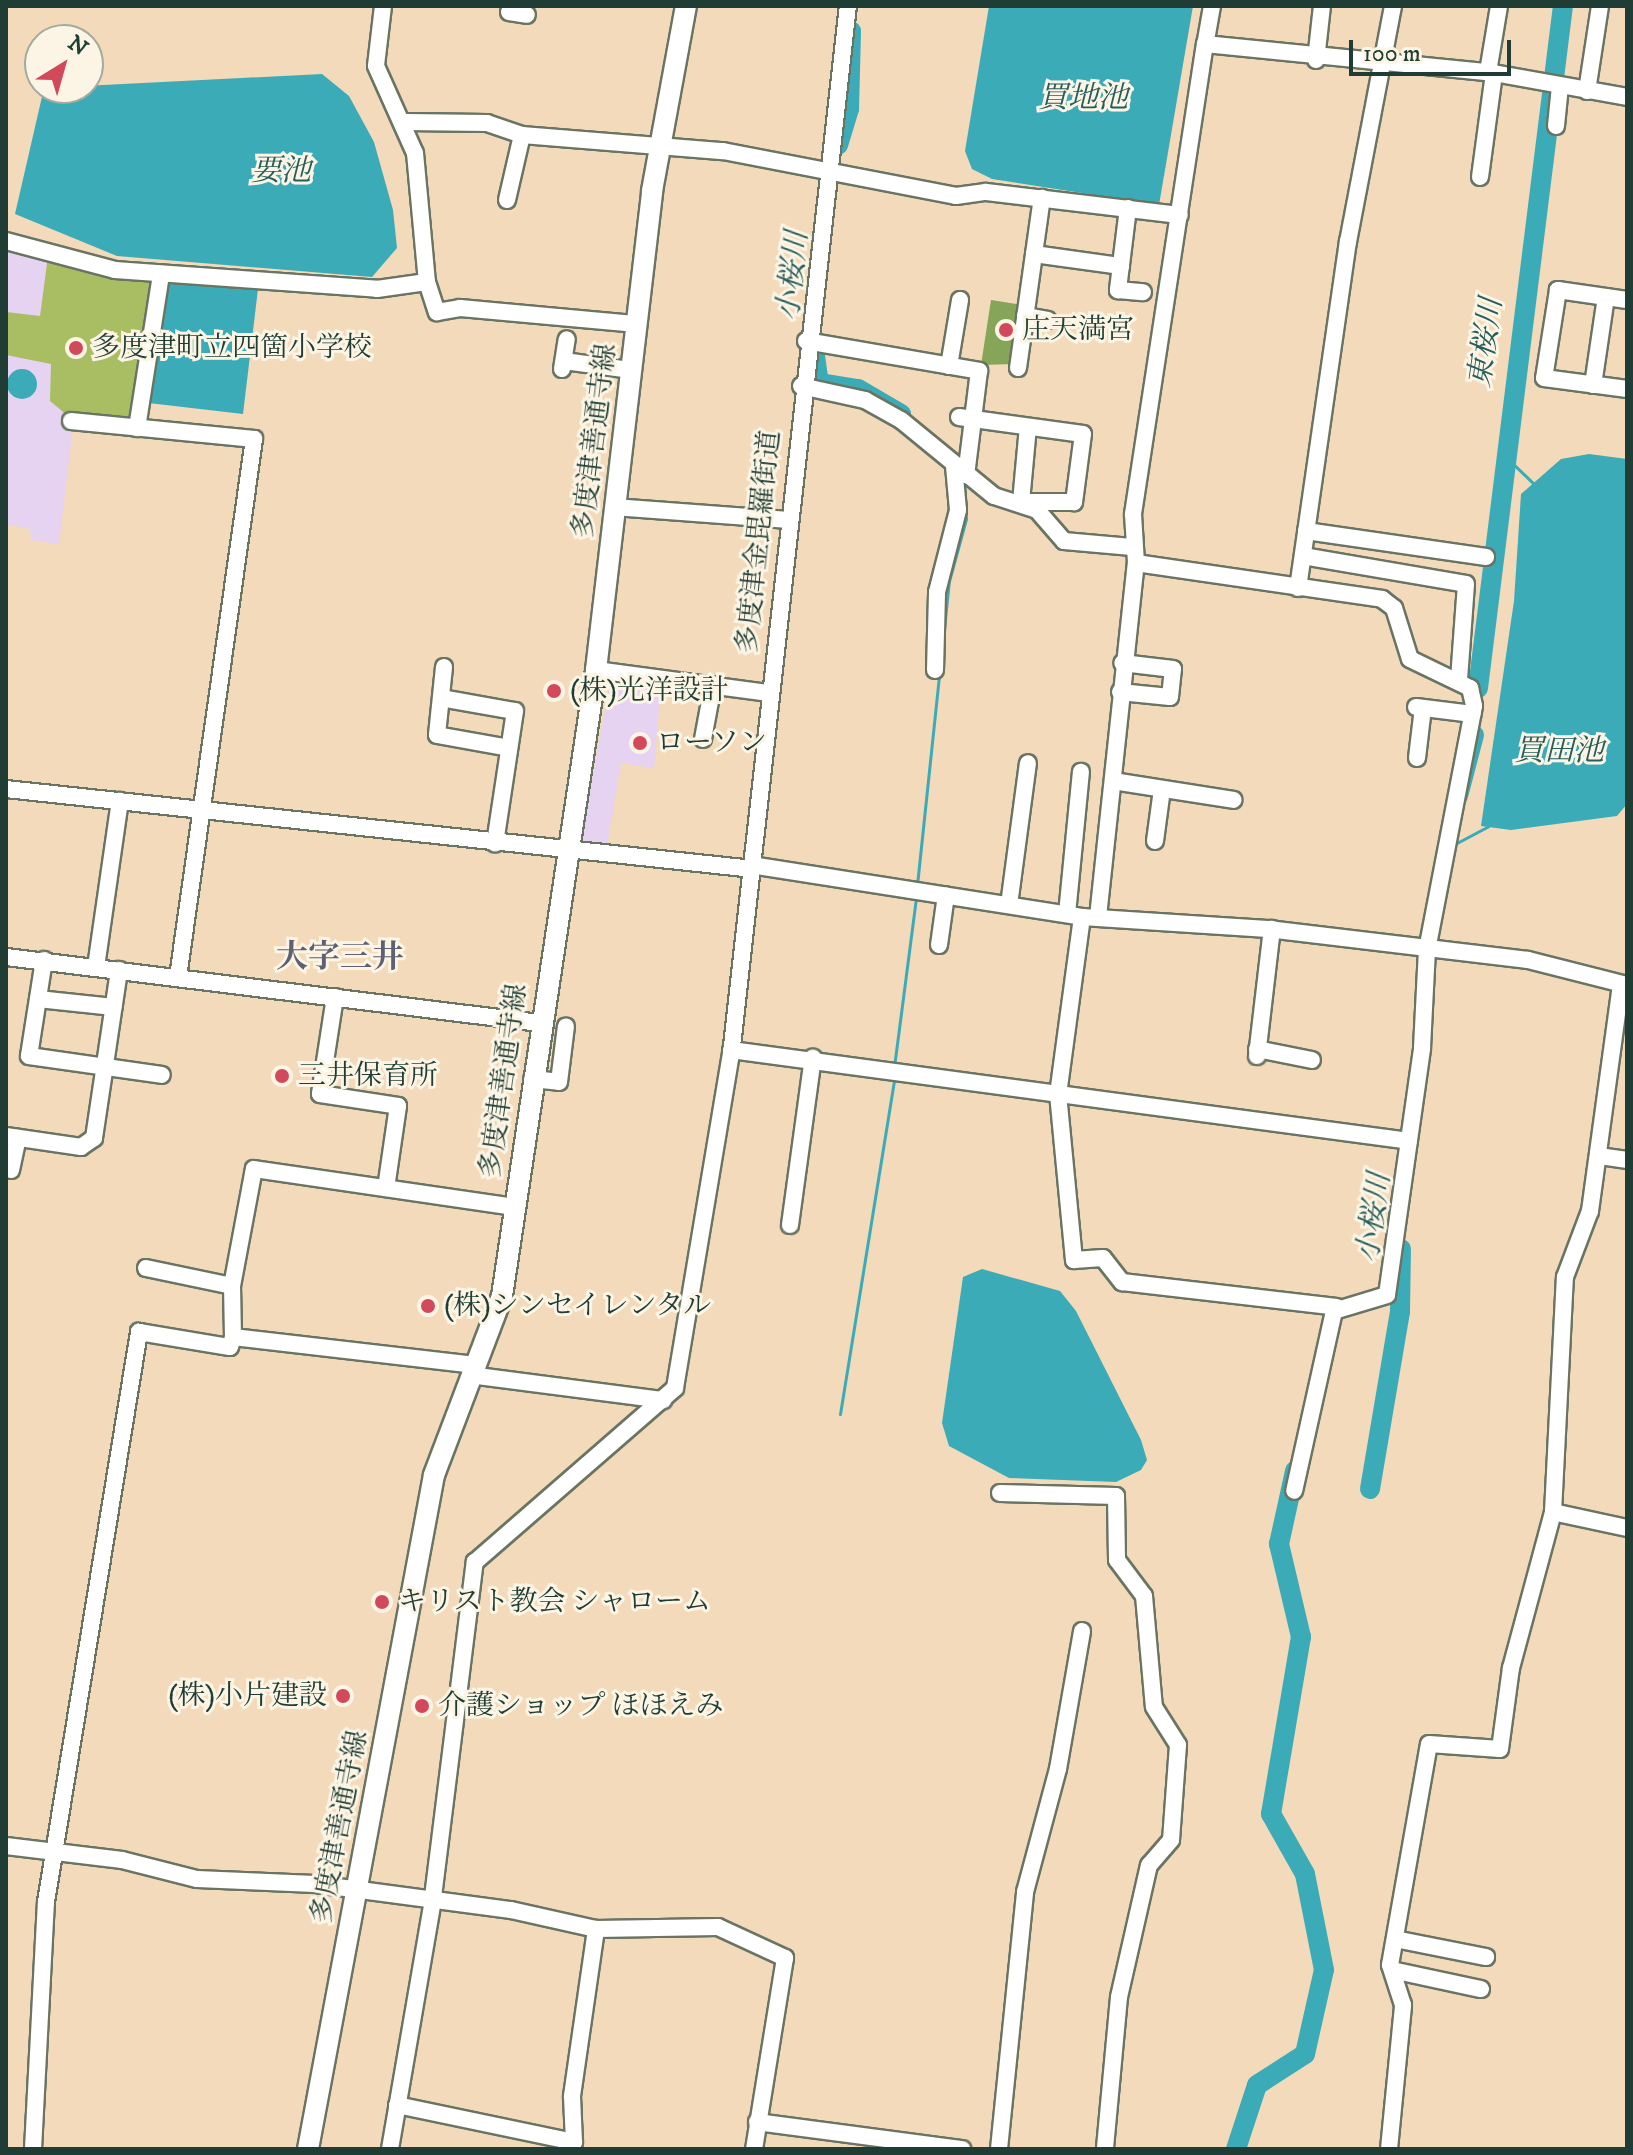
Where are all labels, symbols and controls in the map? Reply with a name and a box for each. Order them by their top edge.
north arrow [24,24,104,104]
scale bar [1353,24,1515,74]
text: N [62,30,93,62]
text: 100 m [1363,39,1421,69]
water label: 買地池 [1038,81,1128,117]
water label: 要池 [251,154,311,190]
water label: 小桜川 [771,229,817,323]
water label: 東桜川 [1463,296,1511,390]
place label: 庄天満宮 [1022,313,1134,347]
marker: 庄天満宮 [997,321,1015,339]
place label: 多度津町立四箇小学校 [92,331,372,365]
marker: 多度津町立四箇小学校 [67,339,85,357]
street label: 多度津善通寺線 [566,342,624,540]
street label: 多度津金毘羅街道 [731,429,787,655]
place label: (株)光洋設計 [570,674,729,708]
marker: (株)光洋設計 [545,682,563,700]
place label: ローソン [656,726,768,760]
marker: ローソン [631,734,649,752]
water label: 買田池 [1514,734,1604,770]
district label: 大字三井 [276,939,404,977]
street label: 多度津善通寺線 [474,982,534,1180]
place label: 三井保育所 [298,1059,438,1093]
marker: 三井保育所 [273,1067,291,1085]
water label: 小桜川 [1351,1171,1399,1265]
place label: (株)シンセイレンタル [444,1289,715,1323]
marker: (株)シンセイレンタル [419,1297,437,1315]
place label: キリスト教会 シャローム [398,1585,712,1619]
marker: キリスト教会 シャローム [373,1593,391,1611]
place label: (株)小片建設 [168,1679,327,1713]
marker: (株)小片建設 [334,1687,352,1705]
place label: 介護ショップ ほほえみ [438,1689,724,1723]
marker: 介護ショップ ほほえみ [413,1697,431,1715]
street label: 多度津善通寺線 [305,1728,375,1926]

